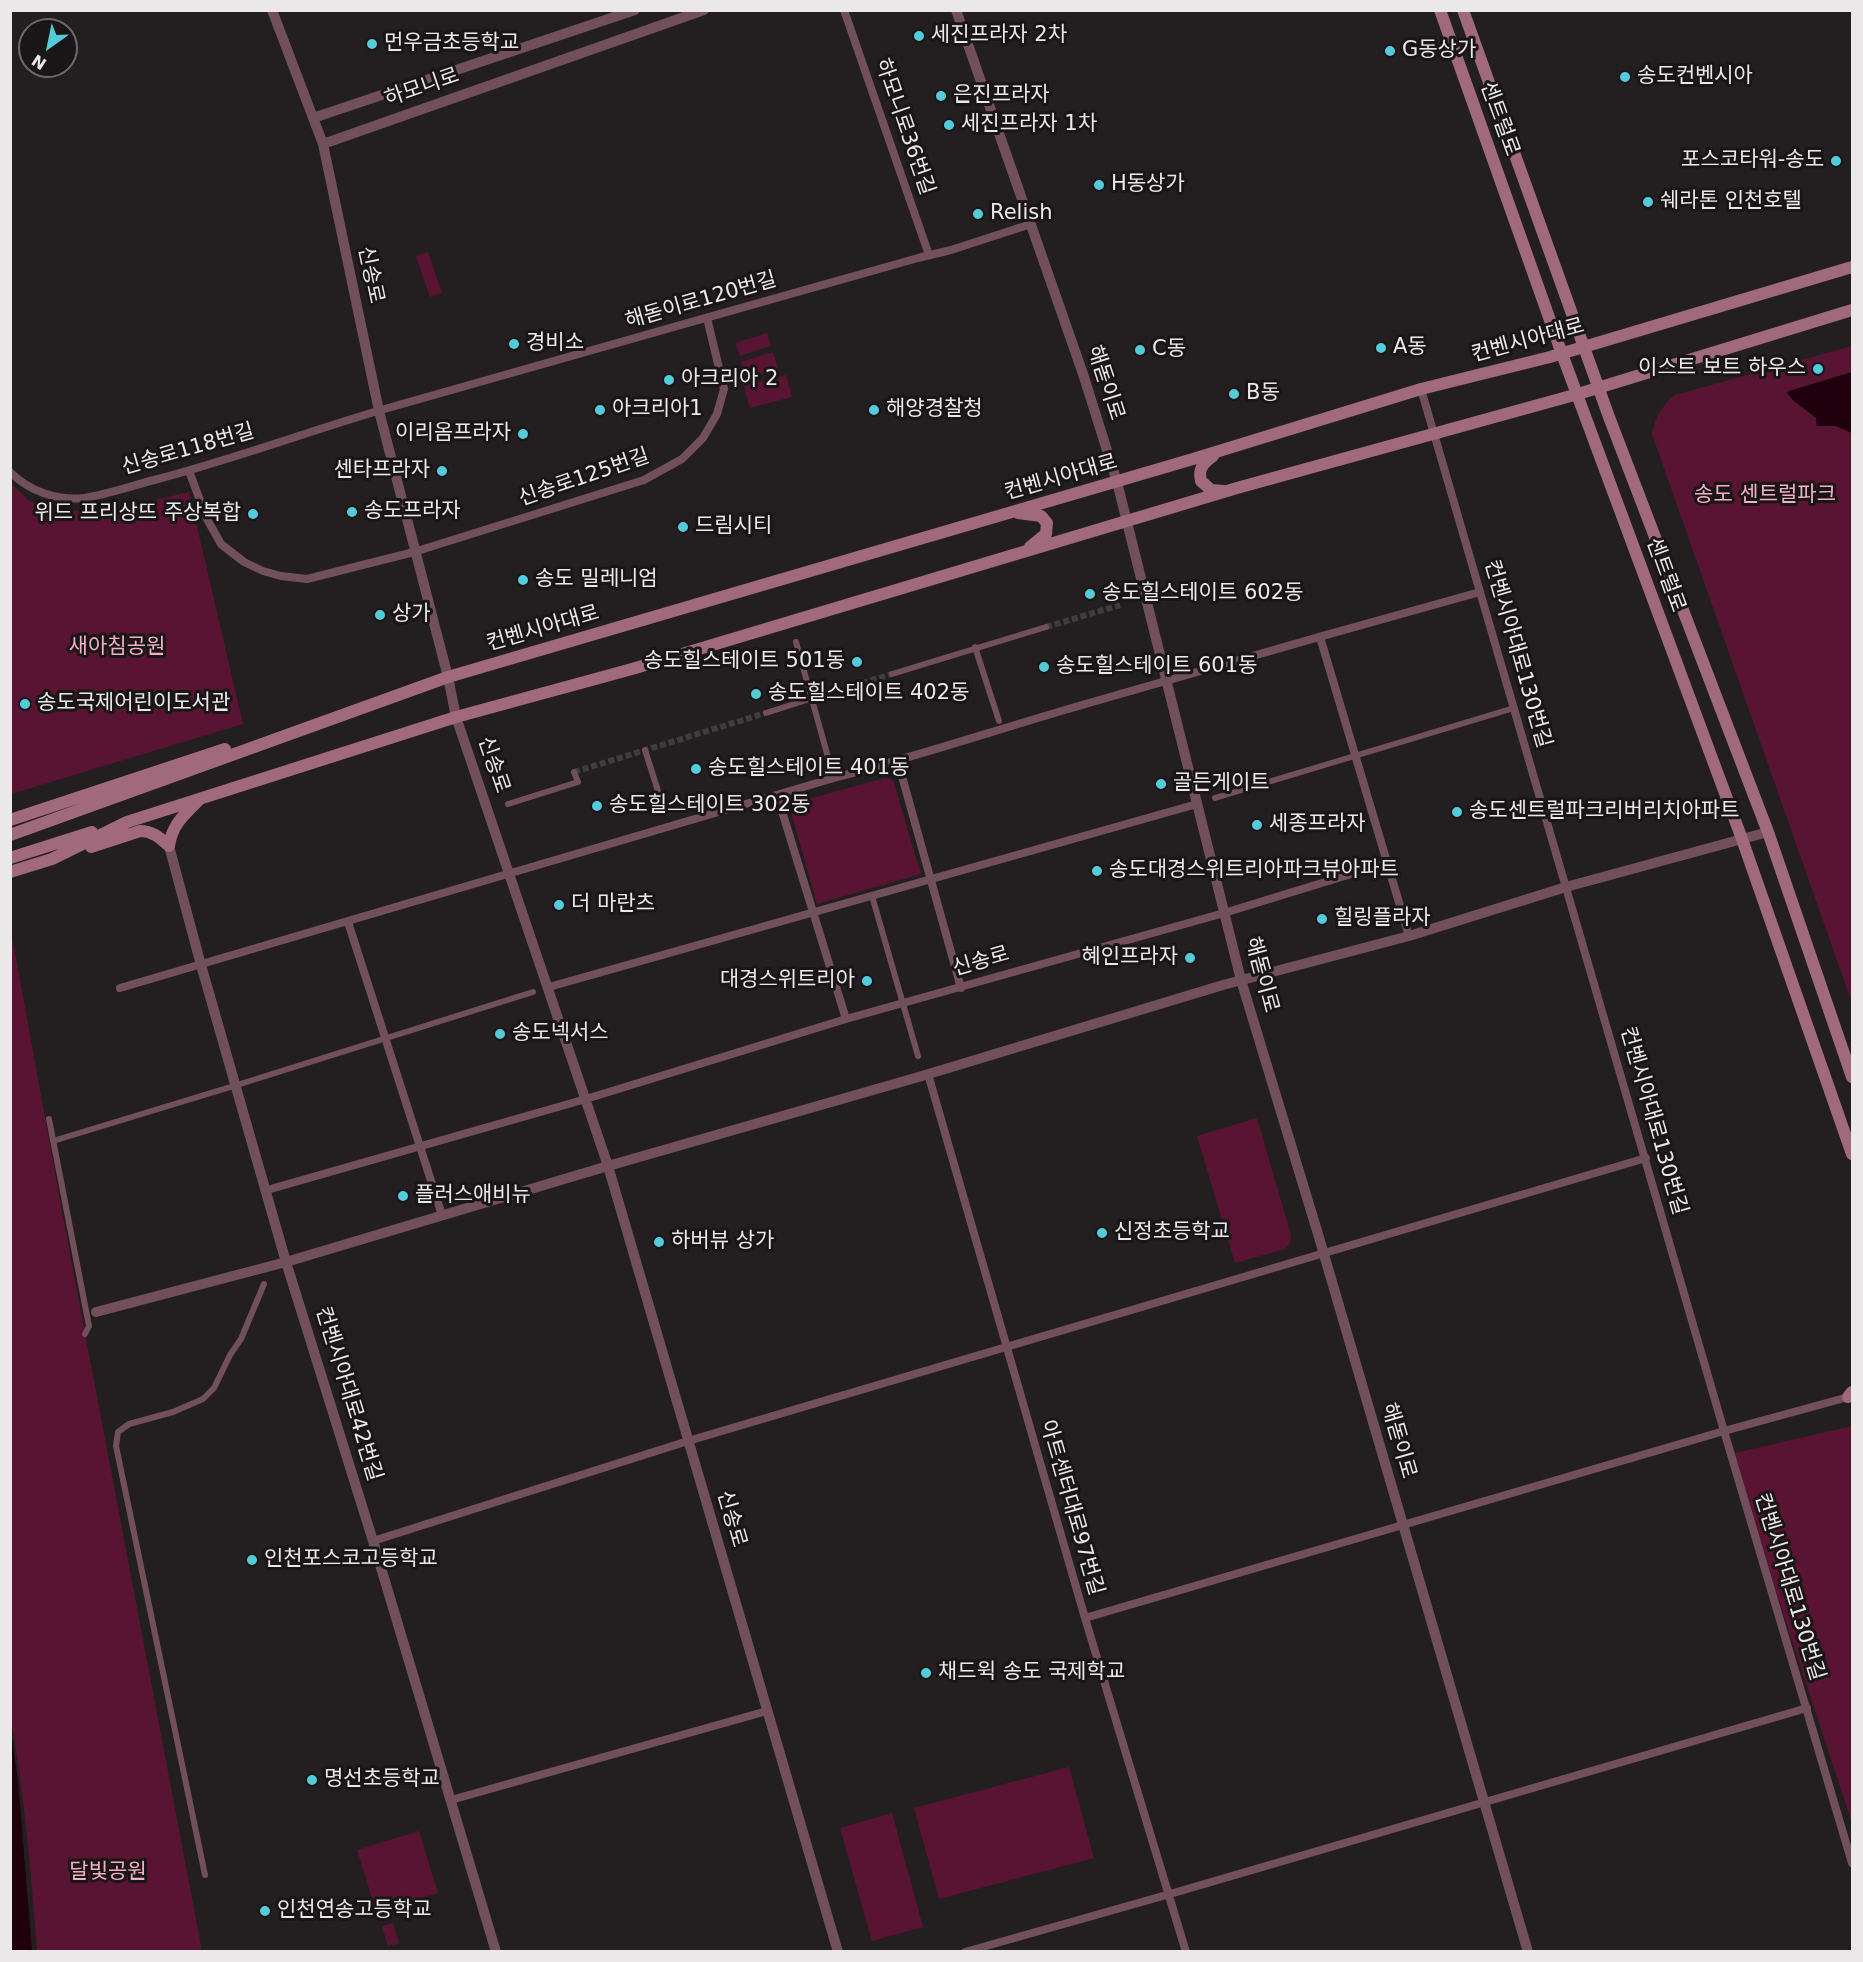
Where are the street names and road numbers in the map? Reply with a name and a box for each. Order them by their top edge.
street label: 하모니로36번길 [869,55,939,199]
street label: 하모니로 [381,64,463,112]
street label: 센트럴로 [1474,78,1524,160]
street label: 신송로 [352,244,388,306]
street label: 해돋이로120번길 [623,267,779,335]
street label: 컨벤시아대로 [1469,314,1587,368]
street label: 해돋이로 [1081,342,1129,424]
street label: 신송로118번길 [119,419,257,481]
street label: 신송로125번길 [515,444,653,512]
street label: 컨벤시아대로 [1002,450,1120,506]
street label: 센트럴로 [1640,534,1690,616]
street label: 컨벤시아대로130번길 [1478,557,1556,751]
street label: 컨벤시아대로 [484,601,602,657]
street label: 신송로 [472,733,514,797]
street label: 해돋이로 [1239,934,1283,1016]
street label: 신송로 [950,942,1012,982]
street label: 컨벤시아대로130번길 [1614,1024,1692,1218]
street label: 컨벤시아대로42번길 [309,1304,387,1484]
street label: 해돋이로 [1375,1400,1421,1482]
street label: 아트센터대로97번길 [1034,1417,1108,1599]
street label: 신송로 [711,1488,751,1550]
street label: 컨벤시아대로130번길 [1748,1490,1830,1684]

